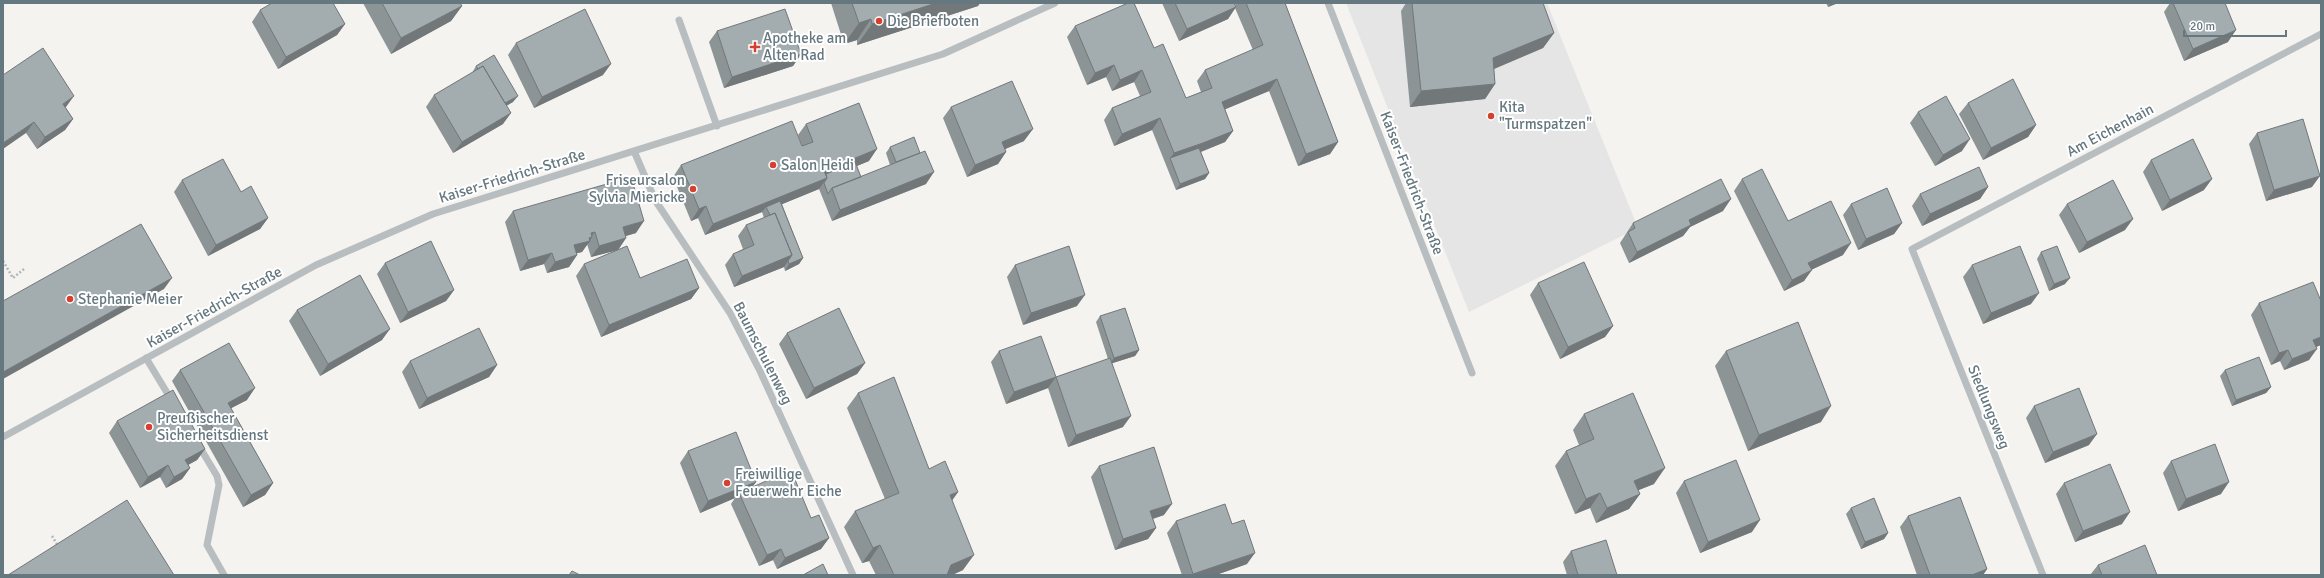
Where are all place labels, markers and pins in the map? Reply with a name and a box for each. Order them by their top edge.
place label: Die Briefboten [887,12,979,30]
marker: Die Briefboten [874,16,884,26]
place label: Apotheke am Alten Rad [763,29,846,64]
marker: Apotheke am Alten Rad [750,42,760,52]
place label: Kita "Turmspatzen" [1499,98,1592,133]
marker: Kita "Turmspatzen" [1486,111,1496,121]
place label: Salon Heidi [781,156,854,174]
marker: Salon Heidi [768,160,778,170]
place label: Friseursalon Sylvia Miericke [589,171,685,206]
marker: Friseursalon Sylvia Miericke [688,184,698,194]
place label: Stephanie Meier [78,290,183,308]
marker: Stephanie Meier [65,294,75,304]
place label: Preußischer Sicherheitsdienst [157,409,269,444]
marker: Preußischer Sicherheitsdienst [144,422,154,432]
place label: Freiwillige Feuerwehr Eiche [735,465,842,500]
marker: Freiwillige Feuerwehr Eiche [722,478,732,488]

